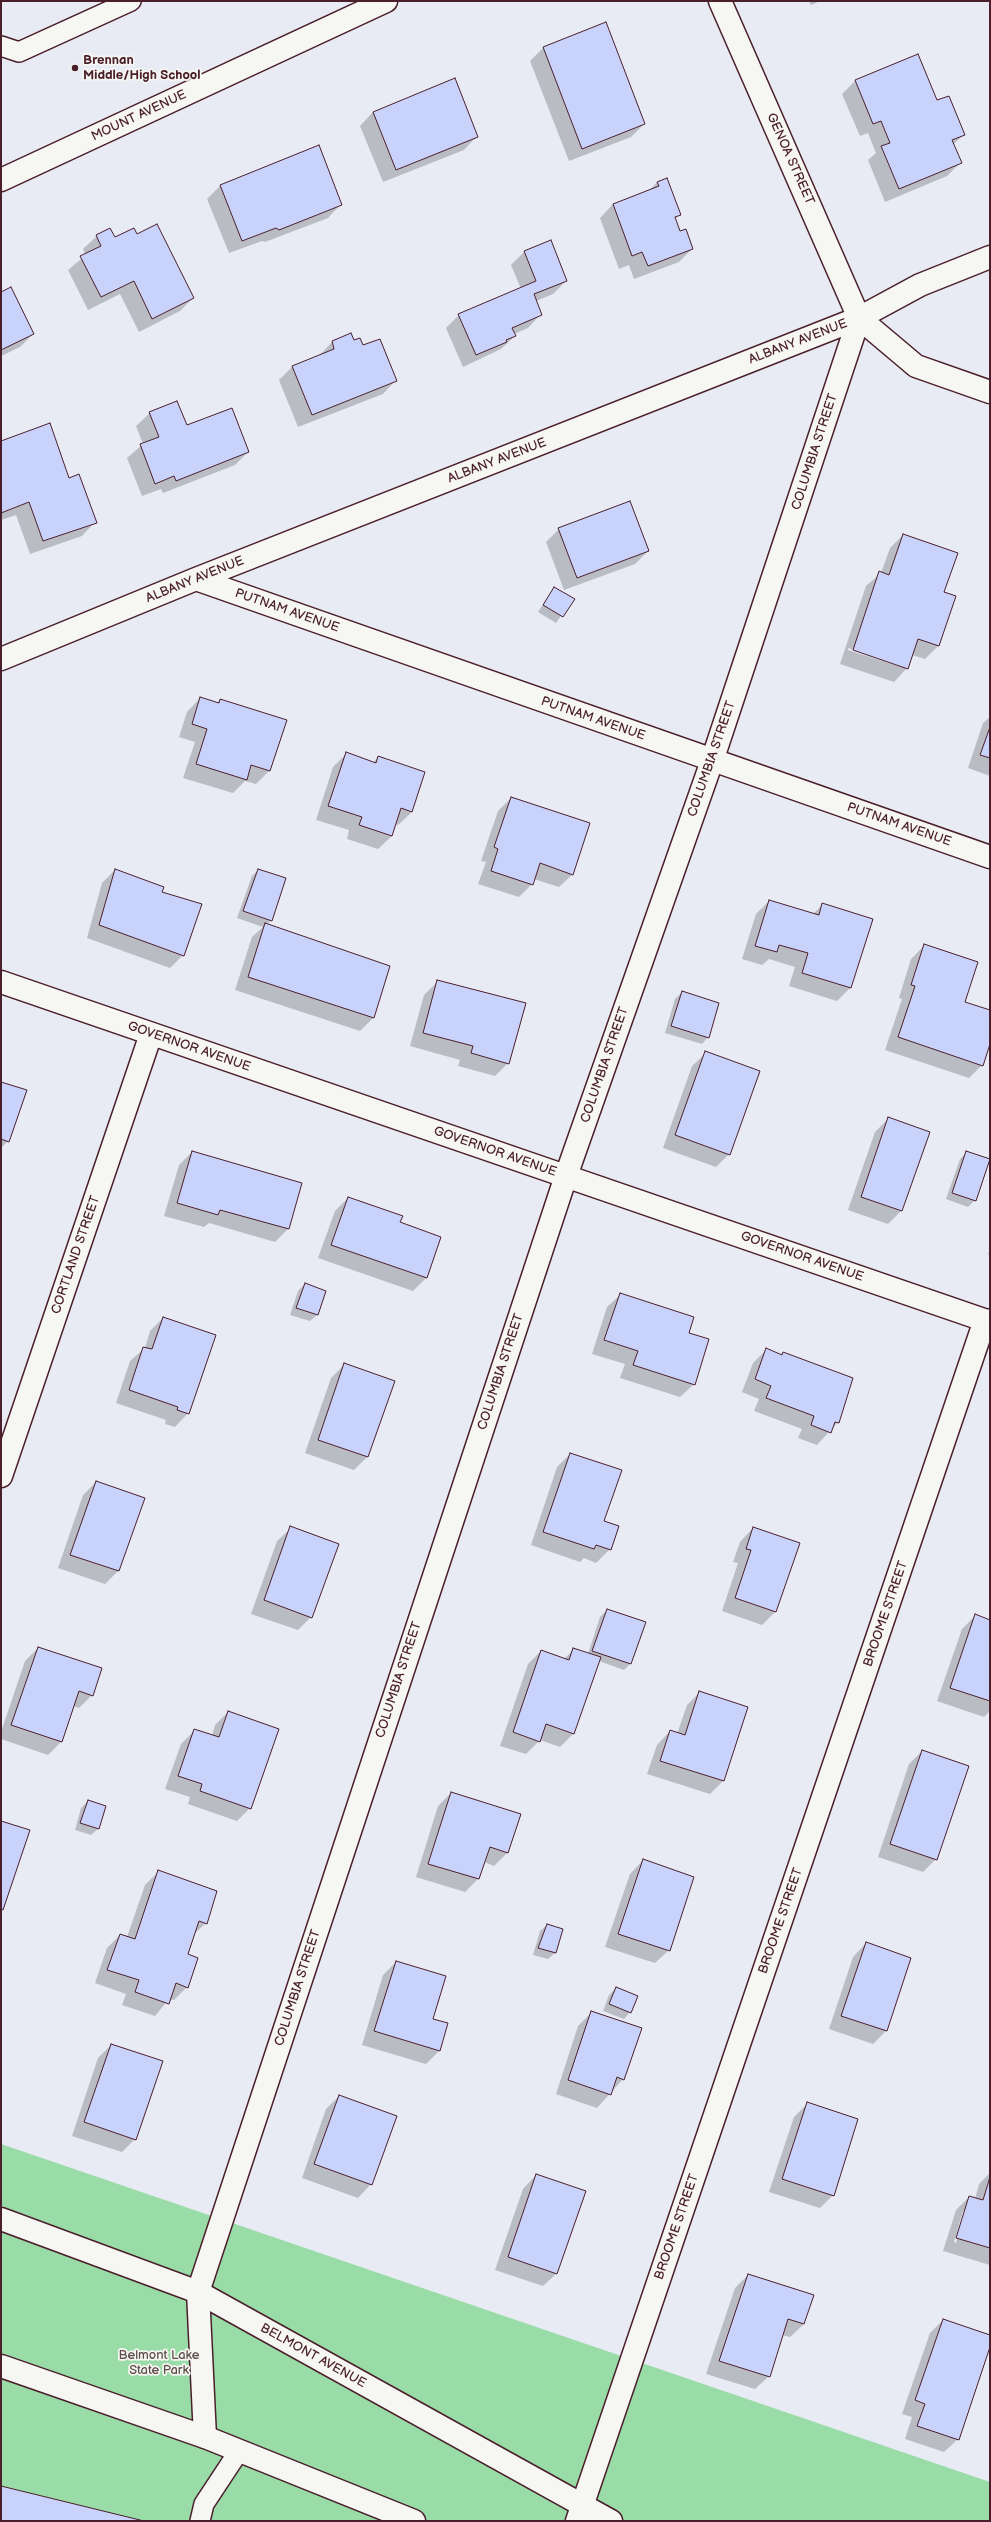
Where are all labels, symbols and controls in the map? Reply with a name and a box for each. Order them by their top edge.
place label: Brennan Middle/High School [83,53,200,84]
marker: Brennan Middle/High School [70,63,80,73]
street label: MOUNT AVENUE [89,87,189,145]
street label: GENOA STREET [763,111,817,207]
street label: ALBANY AVENUE [746,316,850,368]
street label: COLUMBIA STREET [789,392,841,512]
street label: ALBANY AVENUE [445,435,549,487]
street label: ALBANY AVENUE [144,553,246,607]
street label: PUTNAM AVENUE [233,586,341,636]
street label: PUTNAM AVENUE [539,694,647,744]
street label: COLUMBIA STREET [685,699,739,819]
street label: PUTNAM AVENUE [845,800,953,850]
street label: COLUMBIA STREET [578,1005,632,1125]
street label: GOVERNOR AVENUE [125,1019,253,1075]
street label: GOVERNOR AVENUE [431,1124,559,1180]
street label: CORTLAND STREET [48,1194,104,1316]
street label: GOVERNOR AVENUE [738,1229,866,1285]
street label: COLUMBIA STREET [475,1312,527,1432]
street label: BROOME STREET [861,1559,911,1669]
street label: COLUMBIA STREET [373,1620,425,1740]
street label: BROOME STREET [756,1866,806,1976]
street label: COLUMBIA STREET [272,1928,324,2048]
street label: BROOME STREET [652,2172,702,2282]
street label: BELMONT AVENUE [257,2320,369,2392]
park label: Belmont Lake State Park [119,2348,199,2379]

